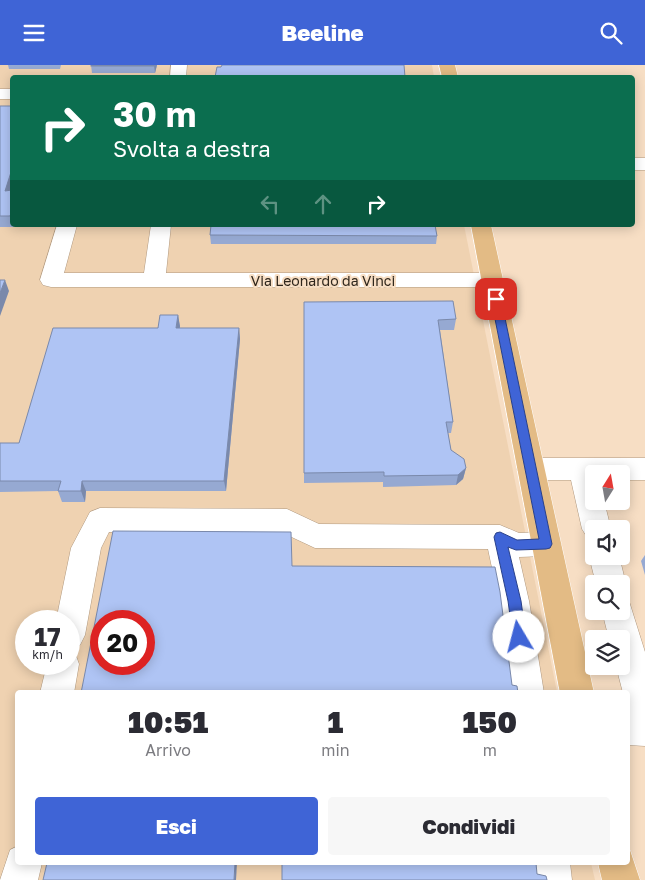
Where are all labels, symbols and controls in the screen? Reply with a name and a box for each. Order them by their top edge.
icon: menu [20,19,48,47]
text: Beeline [281,19,364,46]
icon: search [597,19,625,47]
text: 30 m [113,93,196,135]
icon: right [30,95,95,160]
text: Svolta a destra [113,135,271,162]
icon: left [256,190,284,218]
icon: ahead [309,190,337,218]
icon: right [362,190,390,218]
street label: Via Leonardo da Vinci [251,272,395,289]
pin [475,278,517,320]
icon: arrive [482,285,510,313]
north arrow [585,465,630,510]
map controls [585,465,630,675]
button: sound [585,520,630,565]
button: search [585,575,630,620]
speed limit sign: 20 [90,610,155,675]
position arrow [492,610,544,662]
text: 17 [34,621,61,652]
button: layers [585,630,630,675]
text: km/h [32,647,63,662]
text: 10:51 [128,704,208,740]
text: 1 [327,704,343,740]
text: 150 [462,704,517,740]
text: Arrivo [145,740,191,760]
text: min [321,740,350,760]
text: m [483,740,497,760]
button: Esci [35,797,318,855]
button: Condividi [328,797,610,855]

